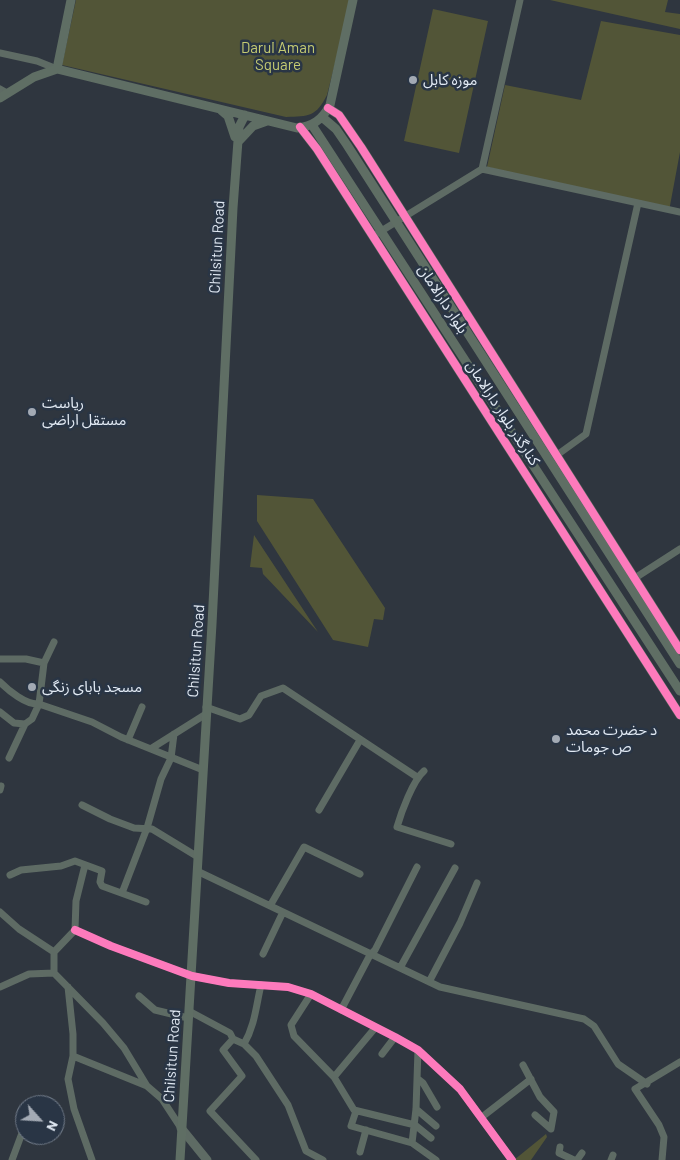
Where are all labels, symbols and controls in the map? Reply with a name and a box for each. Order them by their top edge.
park label: Darul Aman Square [241,39,315,74]
place label: موزه کابل [423,71,477,89]
marker: موزه کابل [407,74,419,86]
street label: Chilsitun Road [206,200,228,294]
street label: بلوار دارالامان [414,261,472,337]
street label: کنارگذر بلوار دارالامان [462,357,544,469]
place label: ریاست مستقل اراضی [42,394,126,429]
marker: ریاست مستقل اراضی [26,406,38,418]
street label: Chilsitun Road [184,604,208,698]
place label: مسجد بابای زنگی [42,678,142,696]
marker: مسجد بابای زنگی [26,681,38,693]
place label: د حضرت محمد ص جومات [566,721,657,756]
marker: د حضرت محمد ص جومات [550,733,562,745]
street label: Chilsitun Road [160,1009,184,1103]
north arrow [15,1095,65,1145]
text: N [43,1118,63,1134]

